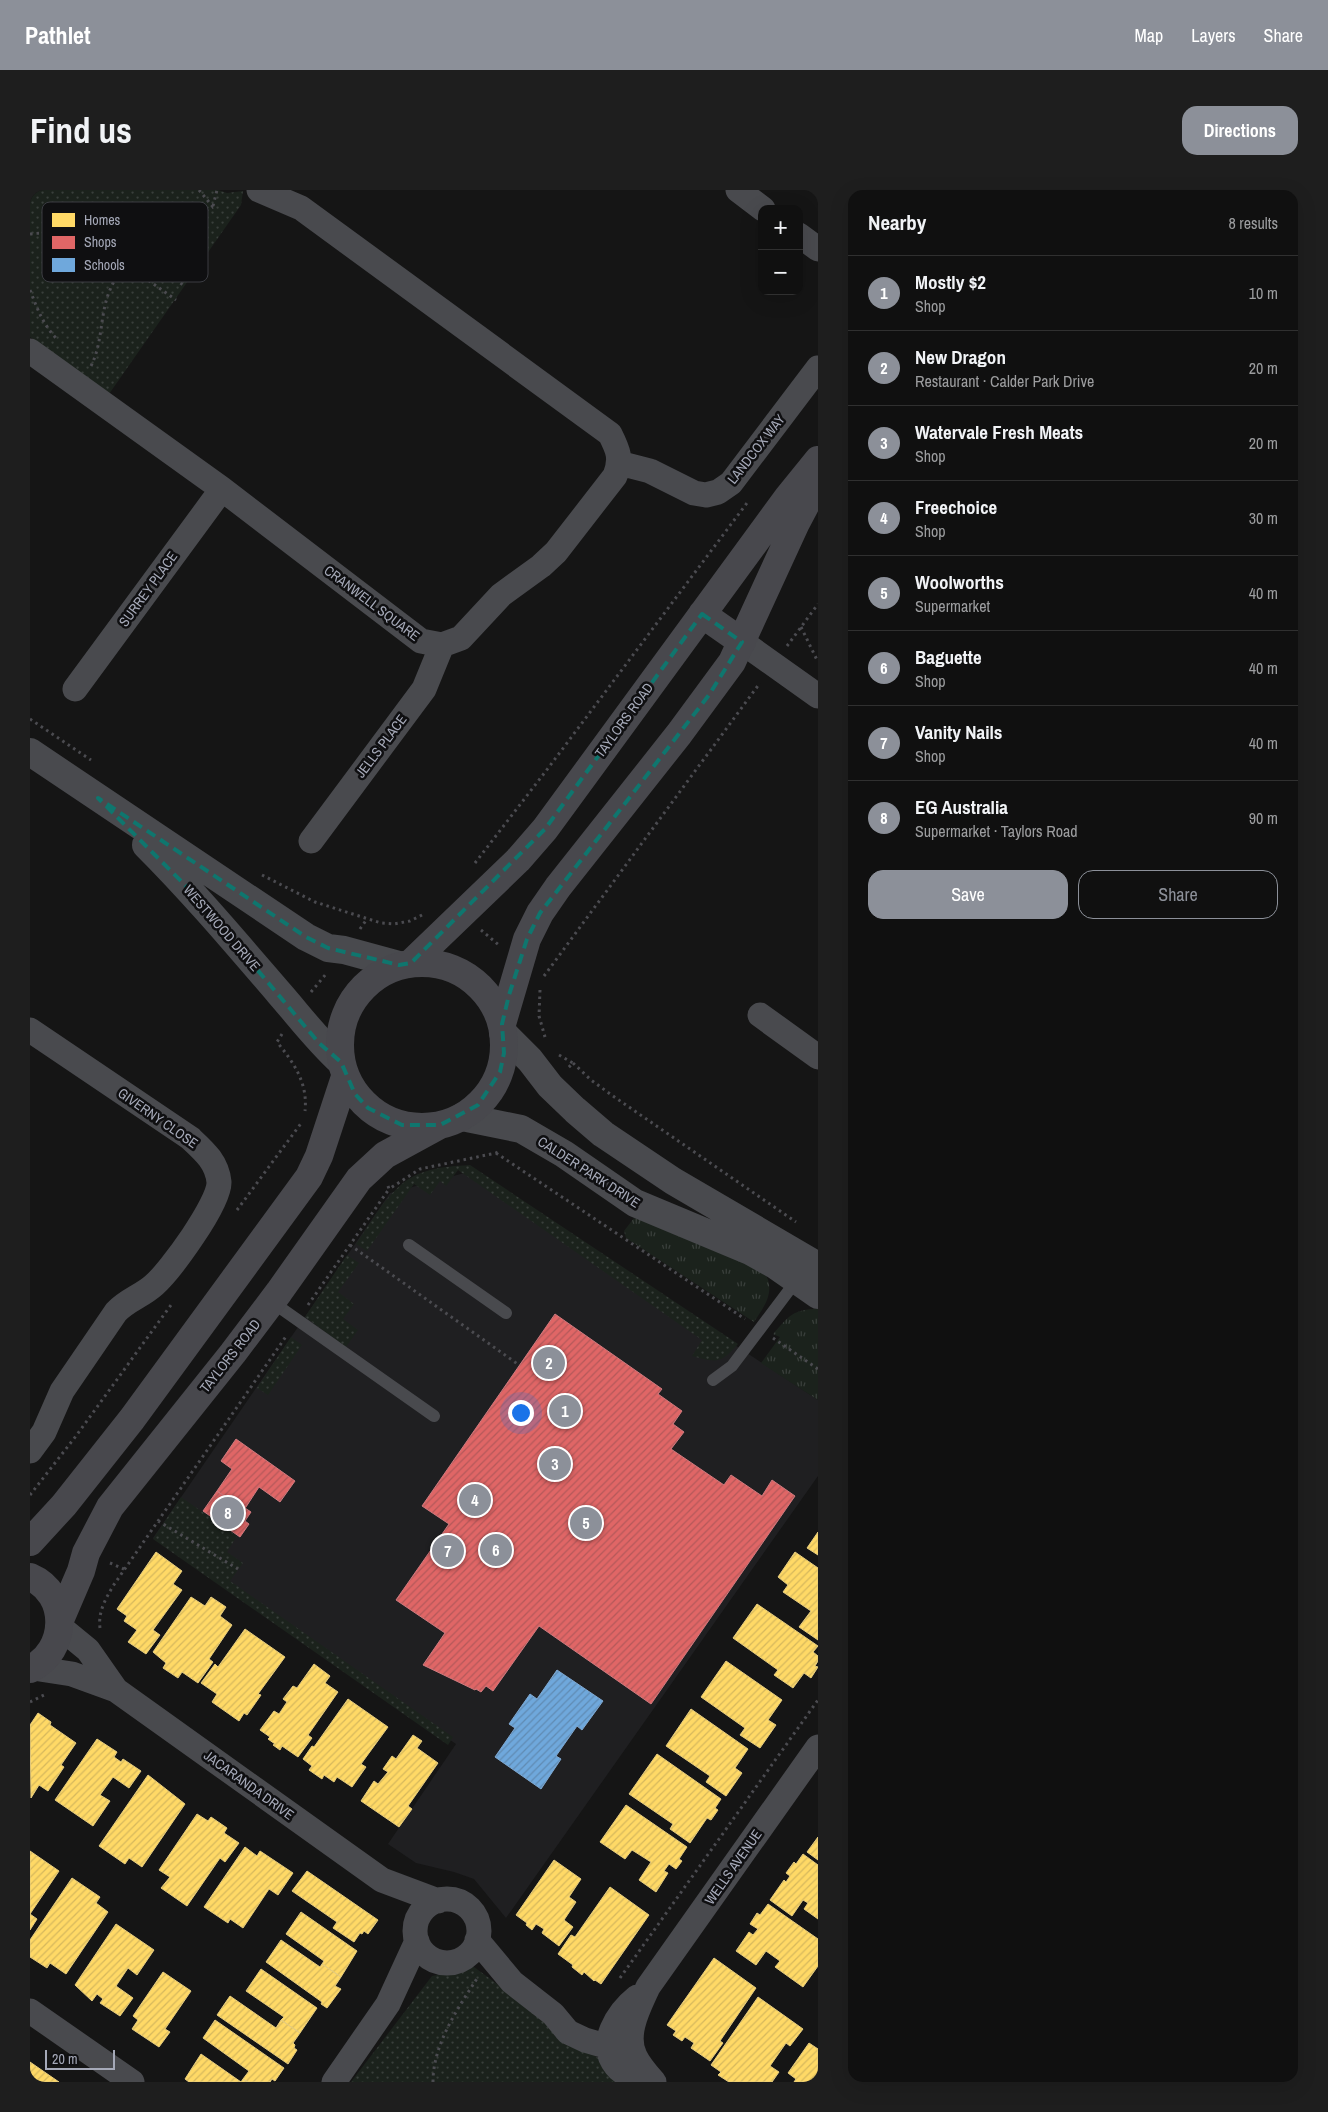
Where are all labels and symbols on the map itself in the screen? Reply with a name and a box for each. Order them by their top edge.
legend [42,202,208,282]
text: Homes [84,211,121,229]
text: Shops [84,233,117,251]
text: Schools [84,256,125,274]
street label: LANDCOX WAY [723,410,789,487]
street label: SURREY PLACE [115,548,181,630]
street label: CRANWELL SQUARE [321,561,423,645]
street label: TAYLORS ROAD [591,679,657,761]
street label: JELLS PLACE [351,711,411,781]
street label: WESTWOOD DRIVE [180,881,264,975]
street label: GIVERNY CLOSE [115,1084,201,1152]
street label: CALDER PARK DRIVE [534,1132,644,1212]
street label: TAYLORS ROAD [196,1316,264,1396]
pin: 2 [533,1344,565,1382]
pin: 1 [549,1392,581,1430]
your location [508,1400,534,1426]
pin: 3 [539,1445,571,1483]
pin: 4 [459,1481,491,1519]
pin: 8 [212,1494,244,1532]
pin: 5 [570,1504,602,1542]
pin: 6 [480,1531,512,1569]
pin: 7 [432,1532,464,1570]
street label: JACARANDA DRIVE [200,1746,298,1824]
street label: WELLS AVENUE [700,1826,766,1908]
scale bar [45,2047,115,2070]

